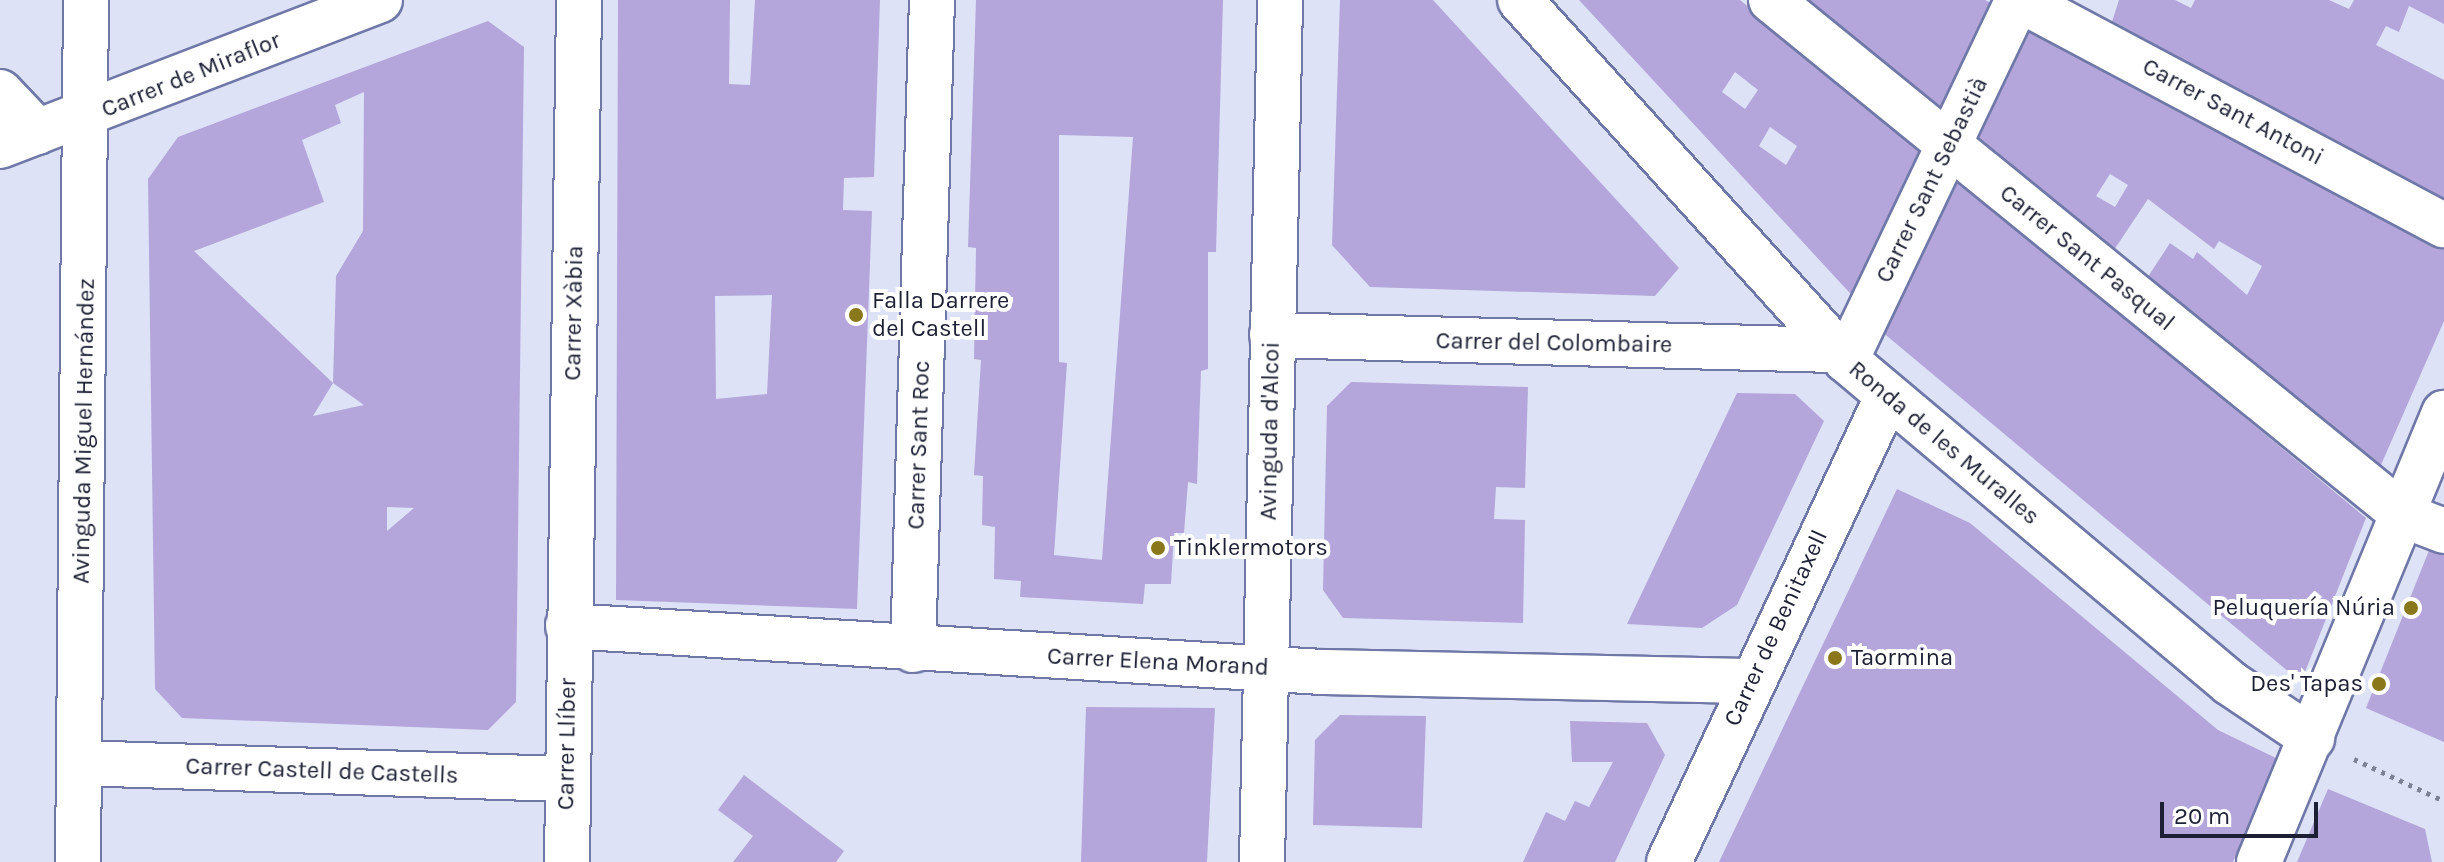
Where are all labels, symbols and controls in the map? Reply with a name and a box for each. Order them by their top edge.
street label: Carrer de Miraflor [97,26,285,124]
street label: Carrer Sant Antoni [2138,52,2328,172]
street label: Carrer Sant Sebastià [1870,72,1994,288]
street label: Carrer Sant Pasqual [1994,179,2180,337]
street label: Carrer Xàbia [558,245,590,381]
street label: Avinguda Miguel Hernández [67,278,101,584]
place label: Falla Darrere del Castell [872,287,1009,343]
marker: Falla Darrere del Castell [847,306,865,324]
street label: Carrer del Colombaire [1435,327,1673,359]
street label: Avinguda d'Alcoi [1254,341,1286,521]
street label: Ronda de les Muralles [1843,355,2045,531]
street label: Carrer Sant Roc [902,360,936,530]
street label: Carrer de Benitaxell [1718,525,1834,731]
place label: Tinklermotors [1174,534,1328,562]
marker: Tinklermotors [1149,539,1167,557]
place label: Peluquería Núria [2213,594,2395,622]
marker: Peluquería Núria [2402,599,2420,617]
street label: Carrer Elena Morand [1046,642,1270,682]
place label: Taormina [1851,644,1953,672]
marker: Taormina [1826,649,1844,667]
place label: Des' Tapas [2250,670,2363,698]
marker: Des' Tapas [2370,675,2388,693]
street label: Carrer Llíber [551,678,583,810]
street label: Carrer Castell de Castells [185,752,459,790]
scale bar [2164,786,2322,836]
text: 20 m [2174,802,2230,830]

